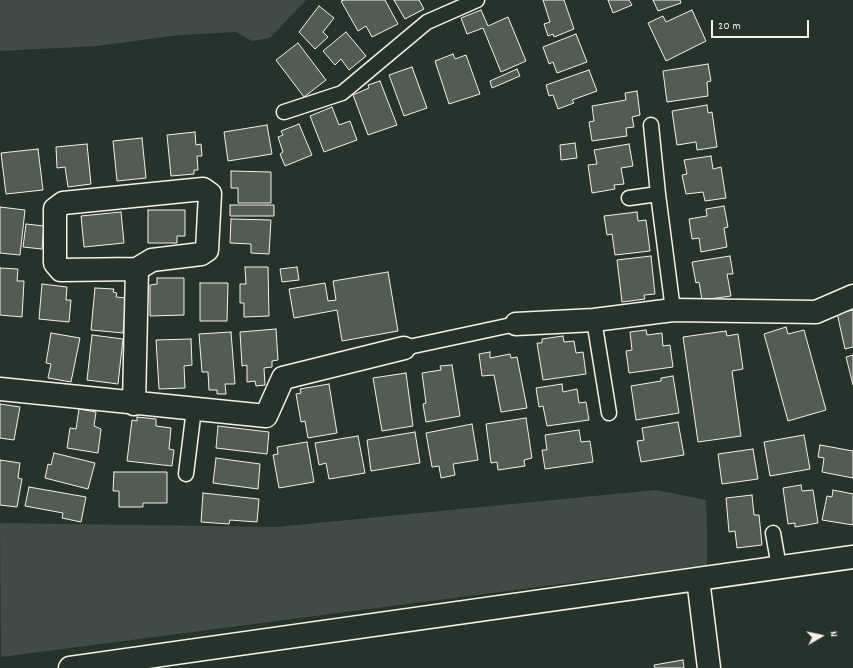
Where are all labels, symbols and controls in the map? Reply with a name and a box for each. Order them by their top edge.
scale bar [713,12,811,38]
text: 20 m [718,18,741,35]
north arrow [801,616,841,656]
text: N [825,630,841,638]

